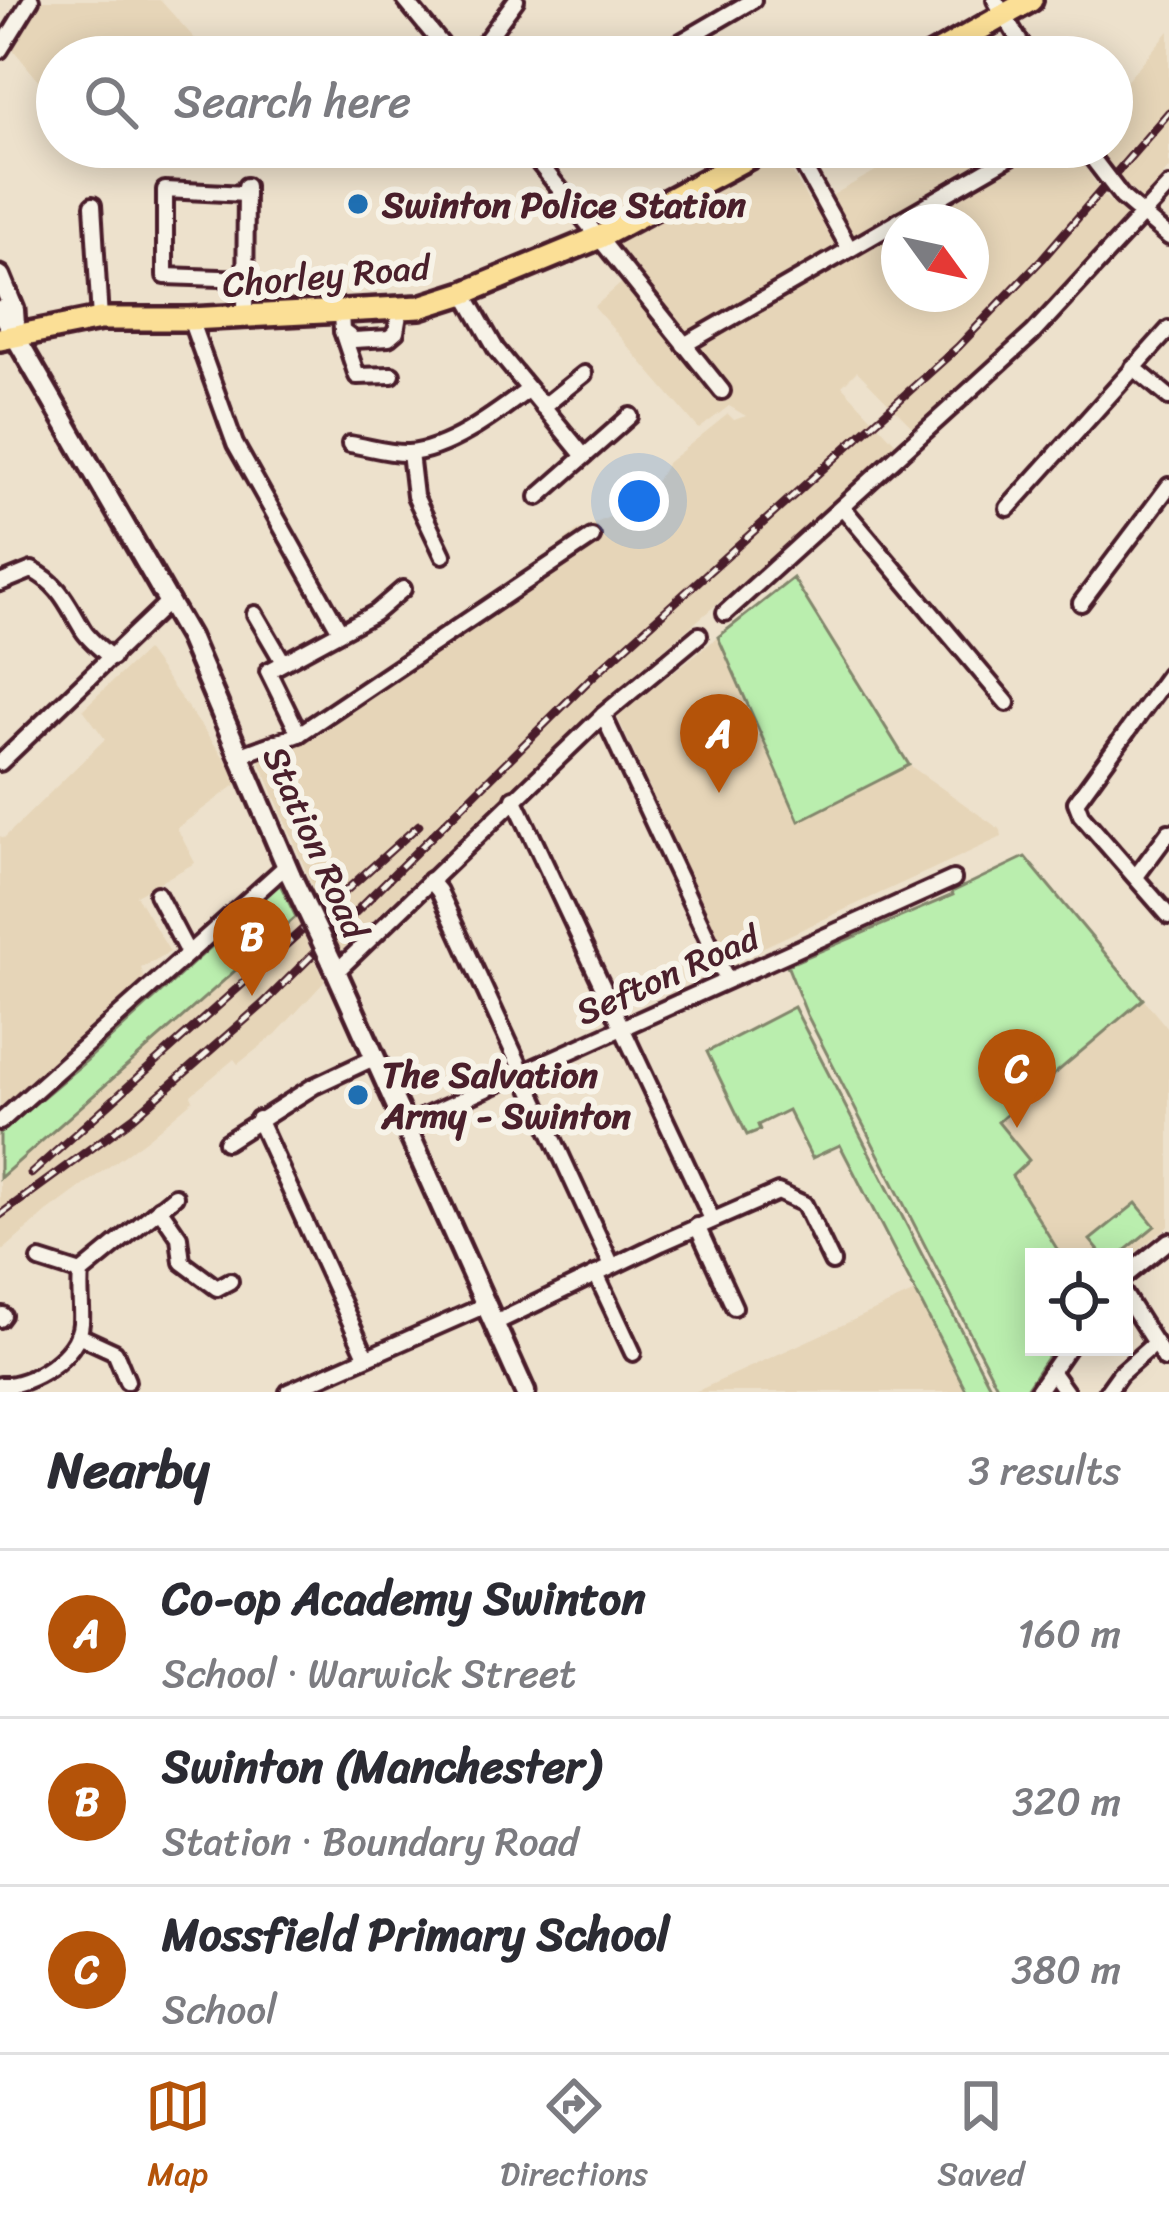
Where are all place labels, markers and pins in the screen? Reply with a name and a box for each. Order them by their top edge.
place label: Swinton Police Station [381,173,746,237]
marker: Swinton Police Station [345,191,371,217]
pin: A [680,694,758,793]
pin: B [213,897,291,996]
pin: C [978,1029,1056,1128]
place label: The Salvation Army - Swinton [380,1043,632,1148]
marker: The Salvation Army - Swinton [345,1082,371,1108]

